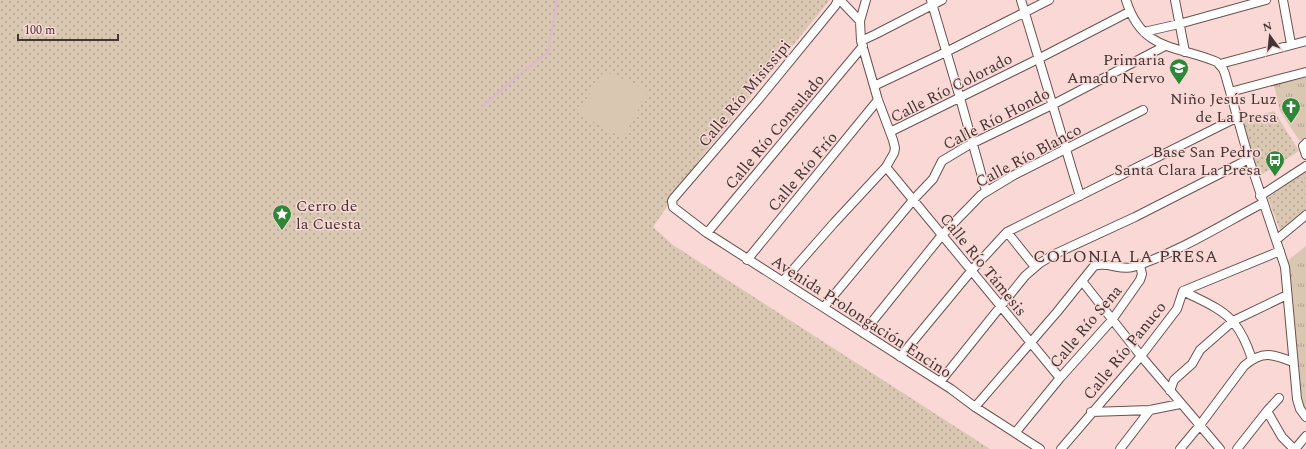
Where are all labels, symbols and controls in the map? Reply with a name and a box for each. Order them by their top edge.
scale bar [18,16,118,42]
north arrow [1250,16,1290,56]
text: N [1261,17,1274,36]
text: 100 m [24,21,55,40]
street label: Calle Río Misissipi [693,35,797,153]
street label: Calle Río Colorado [886,47,1017,129]
place label: Primaria Amado Nervo [1067,48,1165,90]
school or university icon: Primaria Amado Nervo [1168,57,1190,85]
street label: Calle Río Consulado [719,69,830,195]
street label: Calle Río Hondo [939,82,1054,156]
place label: Niño Jesús Luz de La Presa [1170,87,1277,129]
church icon: Niño Jesús Luz de La Presa [1280,96,1302,124]
street label: Calle Río Blanco [971,118,1086,194]
street label: Calle Río Frío [762,126,843,217]
place label: Base San Pedro Santa Clara La Presa [1114,140,1261,182]
bus stop icon: Base San Pedro Santa Clara La Presa [1264,149,1286,177]
place label: Cerro de la Cuesta [296,194,361,236]
place icon: Cerro de la Cuesta [271,203,293,231]
street label: Calle Río Támesis [934,208,1033,322]
district label: COLONIA LA PRESA [1033,244,1219,270]
street label: Avenida Prolongación Encino [767,249,956,384]
street label: Calle Río Sena [1044,280,1128,374]
street label: Calle Río Panuco [1077,296,1172,405]

